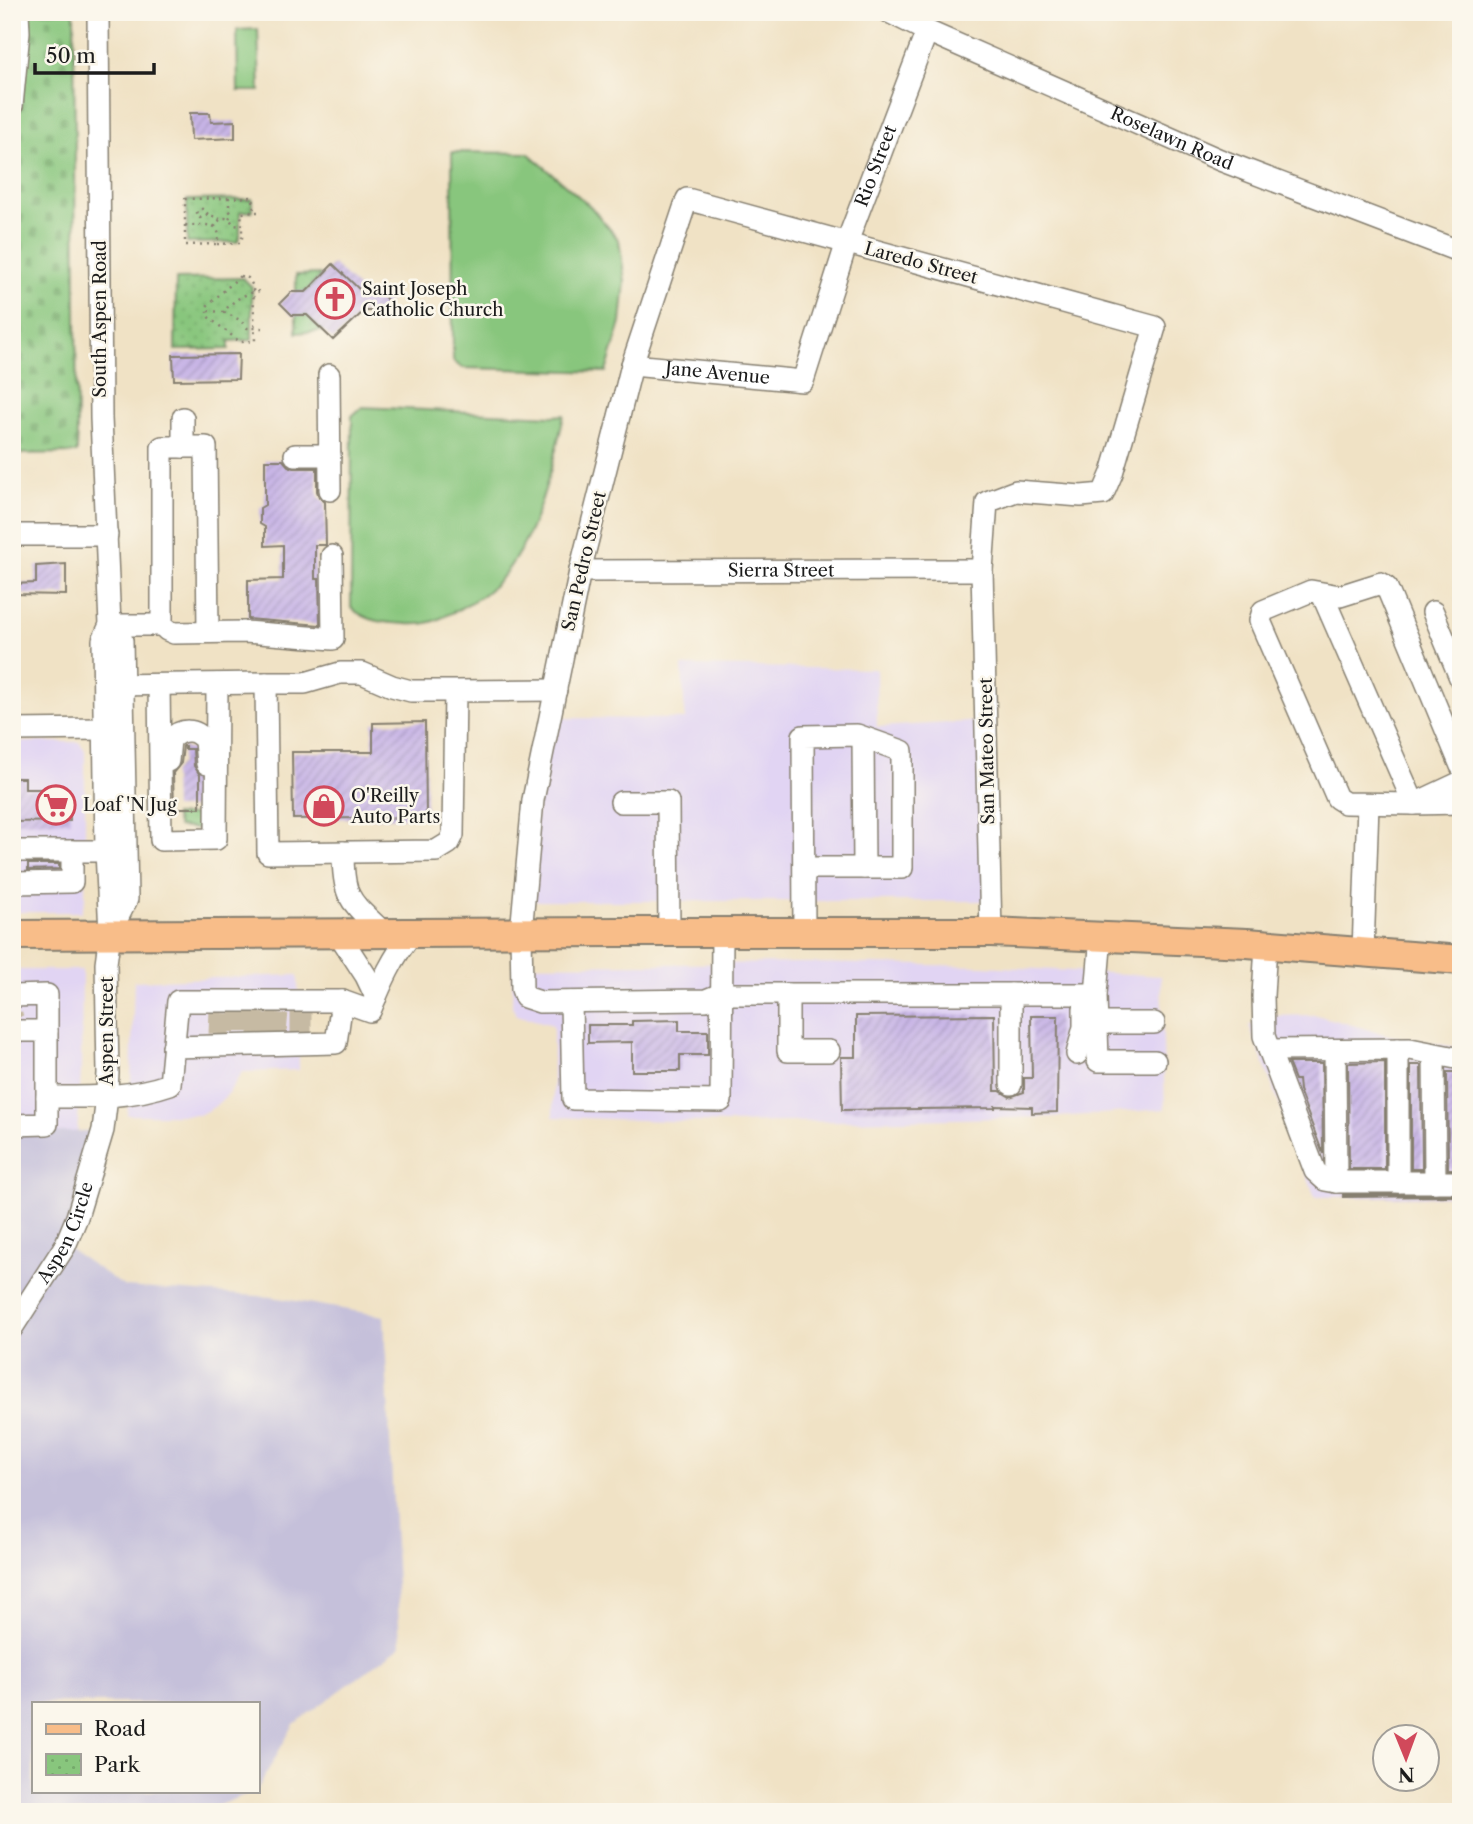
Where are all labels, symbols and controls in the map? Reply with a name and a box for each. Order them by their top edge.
scale bar [35,32,154,76]
text: 50 m [46,43,96,68]
street label: Roselawn Road [1107,102,1236,175]
street label: Rio Street [850,121,902,210]
street label: Laredo Street [862,237,981,289]
street label: South Aspen Road [89,240,111,398]
church icon: Saint Joseph Catholic Church [314,278,356,320]
place label: Saint Joseph Catholic Church [362,278,503,321]
street label: Jane Avenue [661,357,771,389]
street label: San Pedro Street [557,488,611,633]
street label: Sierra Street [728,559,835,582]
street label: San Mateo Street [975,677,999,825]
supermarket icon: Loaf 'N Jug [35,784,77,826]
shop icon: O'Reilly Auto Parts [303,785,345,827]
place label: O'Reilly Auto Parts [350,785,440,828]
place label: Loaf 'N Jug [83,794,177,816]
street label: Aspen Street [96,976,118,1087]
street label: Aspen Circle [32,1179,98,1289]
legend [32,1702,259,1792]
text: Road [94,1716,146,1741]
north arrow [1372,1722,1442,1792]
text: Park [94,1752,140,1777]
text: N [1398,1763,1415,1786]

